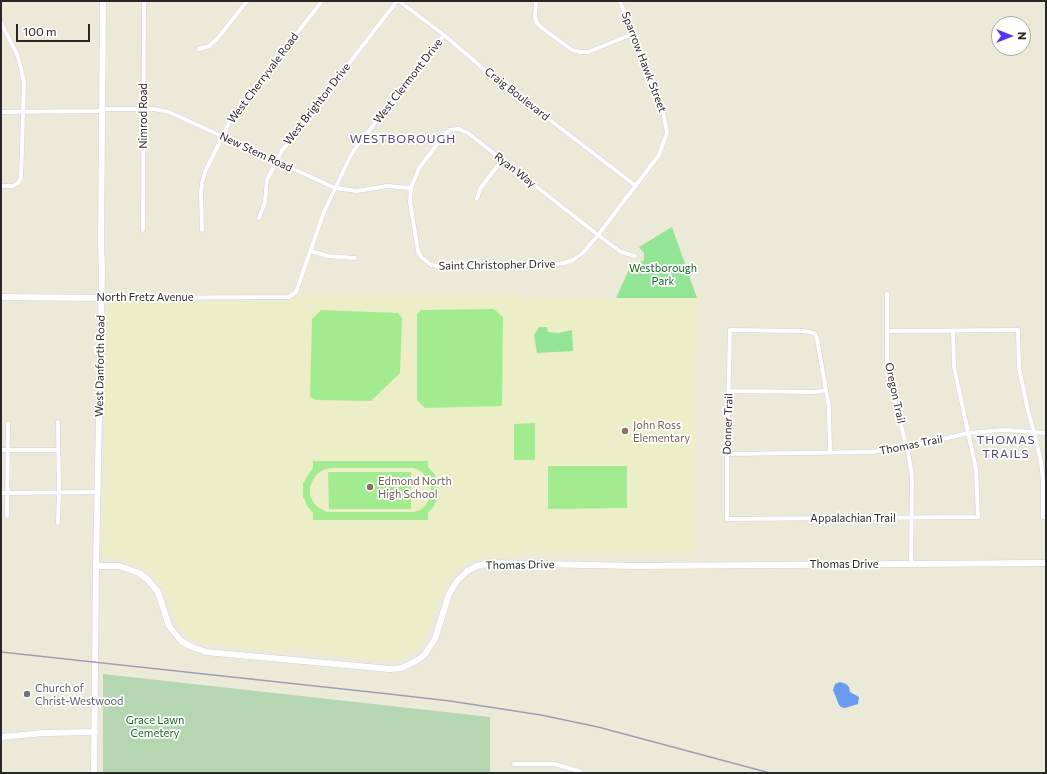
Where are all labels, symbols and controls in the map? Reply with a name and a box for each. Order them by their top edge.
street label: Sparrow Hawk Street [619,10,669,114]
scale bar [18,16,92,42]
north arrow [991,16,1031,56]
text: 100 m [23,24,57,38]
street label: West Cherryvale Road [225,30,301,126]
text: N [1016,32,1029,40]
street label: West Clermont Drive [371,36,445,126]
street label: West Brighton Drive [281,60,353,148]
street label: Craig Boulevard [482,65,552,123]
street label: Nimrod Road [136,83,150,149]
street label: New Stem Road [217,129,295,175]
district label: WESTBOROUGH [350,132,456,146]
street label: Ryan Way [492,150,538,190]
street label: Saint Christopher Drive [439,257,555,273]
park label: Westborough Park [629,261,697,287]
street label: North Fretz Avenue [96,290,194,304]
street label: West Danforth Road [93,315,107,417]
street label: Oregon Trail [882,361,908,425]
street label: Donner Trail [720,393,736,455]
place label: John Ross Elementary [633,418,690,444]
marker: John Ross Elementary [620,426,630,436]
street label: Thomas Trail [878,432,944,458]
district label: THOMAS TRAILS [976,433,1036,461]
place label: Edmond North High School [378,474,452,500]
marker: Edmond North High School [365,482,375,492]
street label: Appalachian Trail [810,511,896,525]
street label: Thomas Drive [810,557,878,571]
street label: Thomas Drive [485,558,555,572]
place label: Church of Christ-Westwood [35,681,123,707]
marker: Church of Christ-Westwood [22,689,32,699]
park label: Grace Lawn Cemetery [126,713,184,739]

